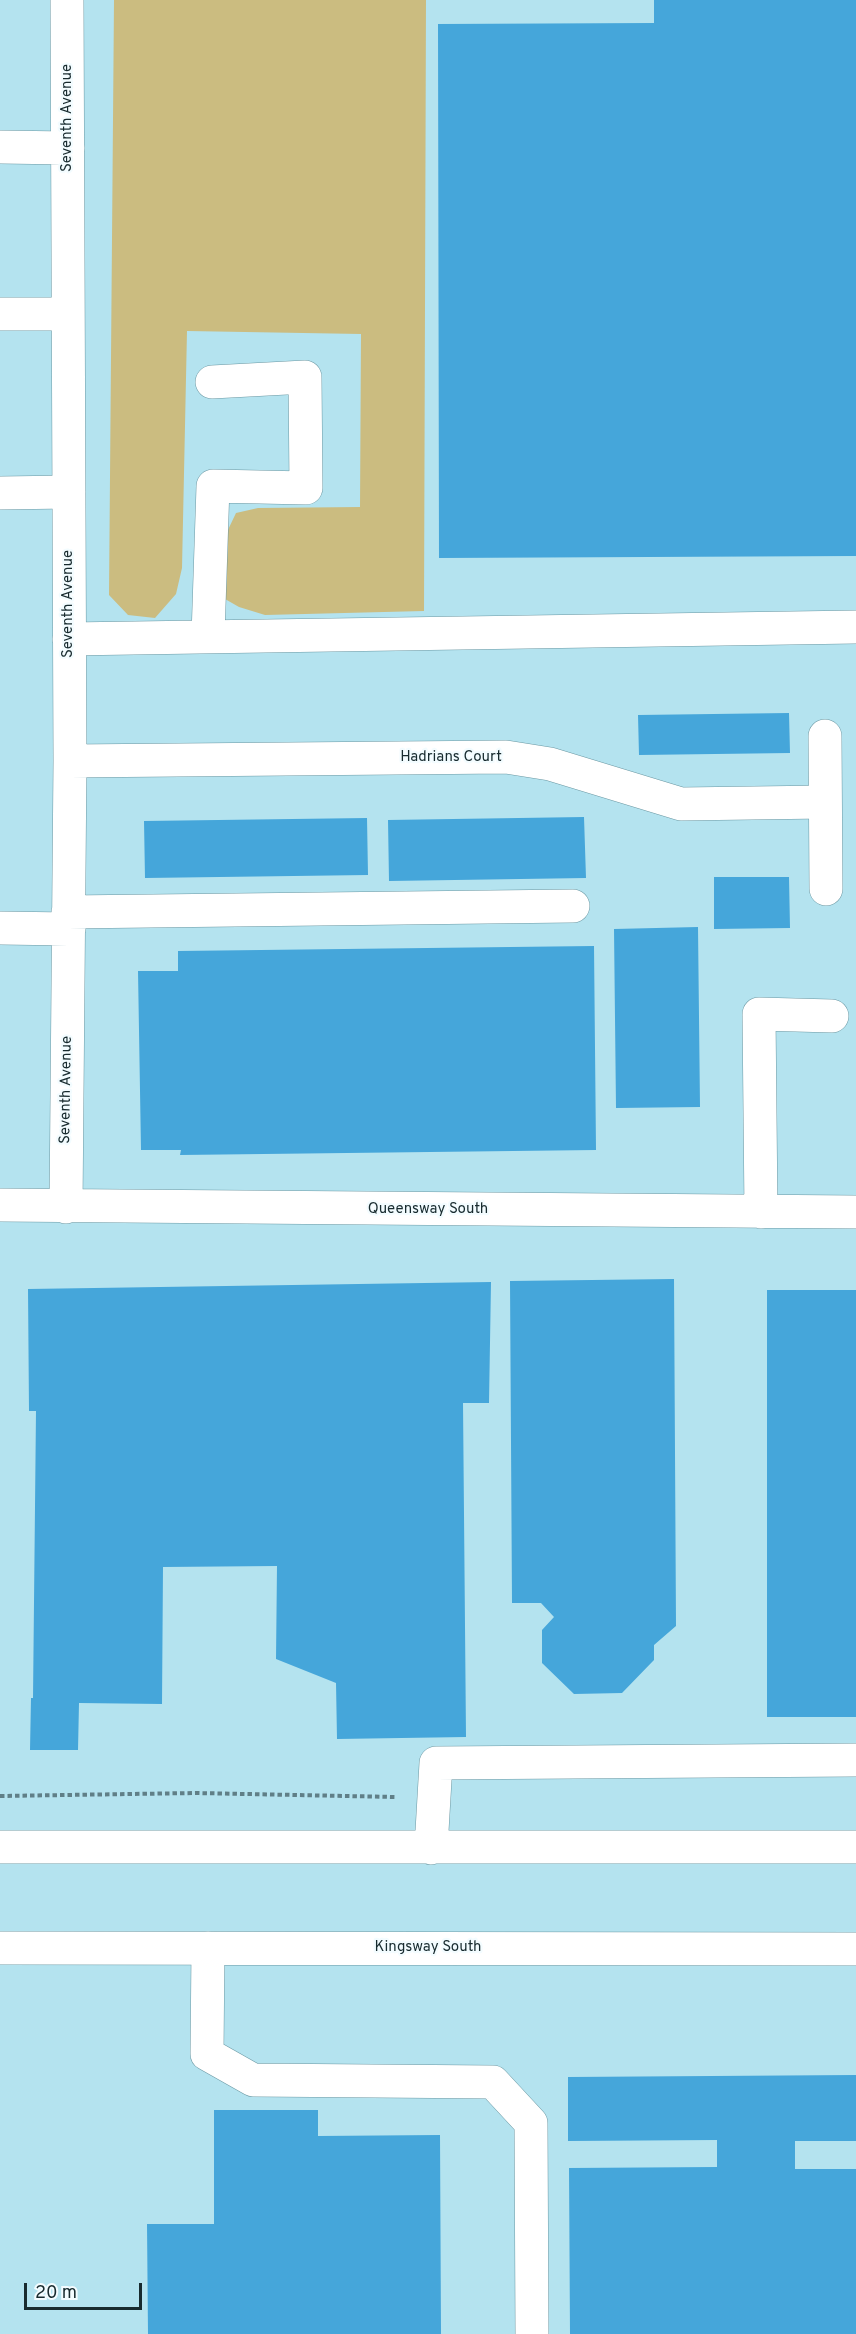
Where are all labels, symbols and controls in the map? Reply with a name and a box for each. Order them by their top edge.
street label: Seventh Avenue [59,64,77,172]
street label: Seventh Avenue [60,550,78,658]
street label: Hadrians Court [400,749,502,767]
street label: Seventh Avenue [57,1036,77,1144]
street label: Queensway South [368,1201,488,1219]
street label: Kingsway South [375,1939,481,1957]
scale bar [27,2271,146,2309]
text: 20 m [35,2282,77,2305]

